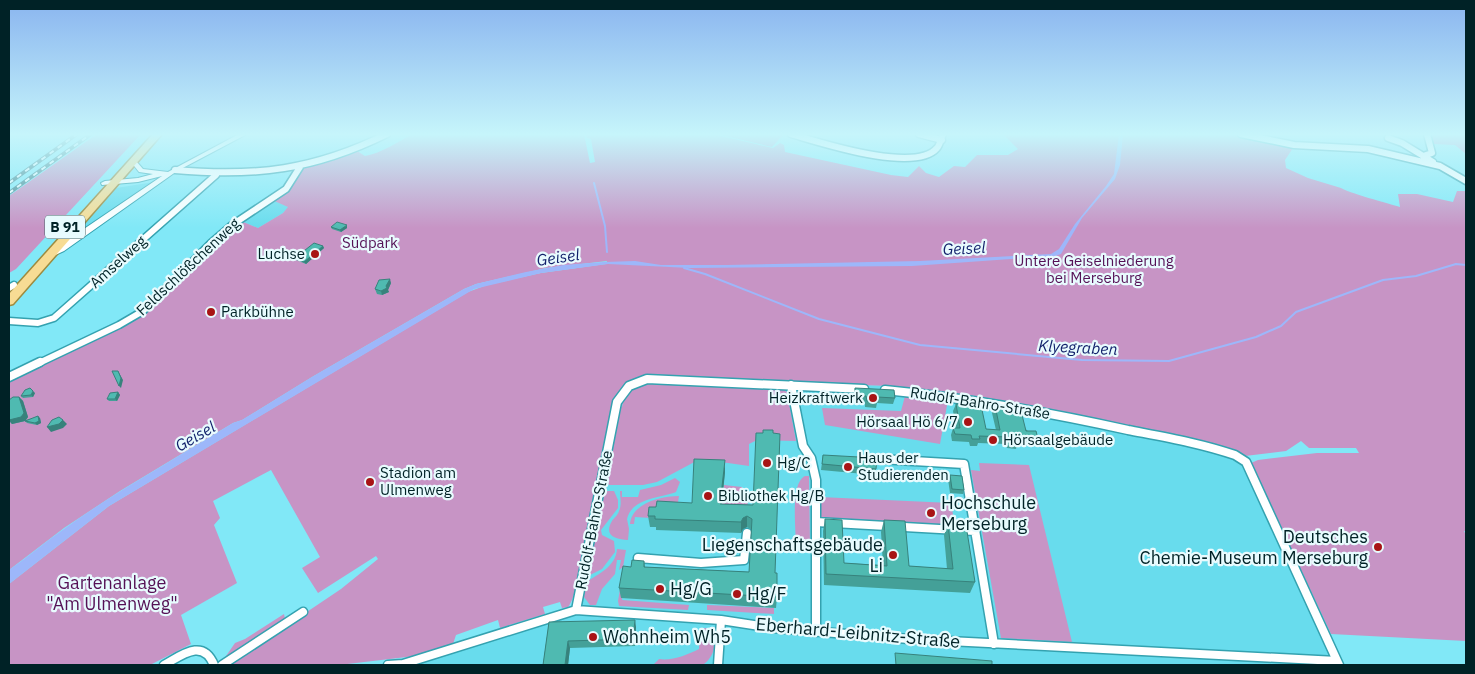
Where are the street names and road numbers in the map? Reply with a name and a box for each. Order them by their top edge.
street label: Feldschlößchenweg [132,214,243,320]
road number: B 91 [45,216,85,238]
street label: Amselweg [85,231,150,292]
street label: Rudolf-Bahro-Straße [909,382,1051,423]
street label: Rudolf-Bahro-Straße [571,449,616,591]
street label: Eberhard-Leibnitz-Straße [755,612,961,653]

